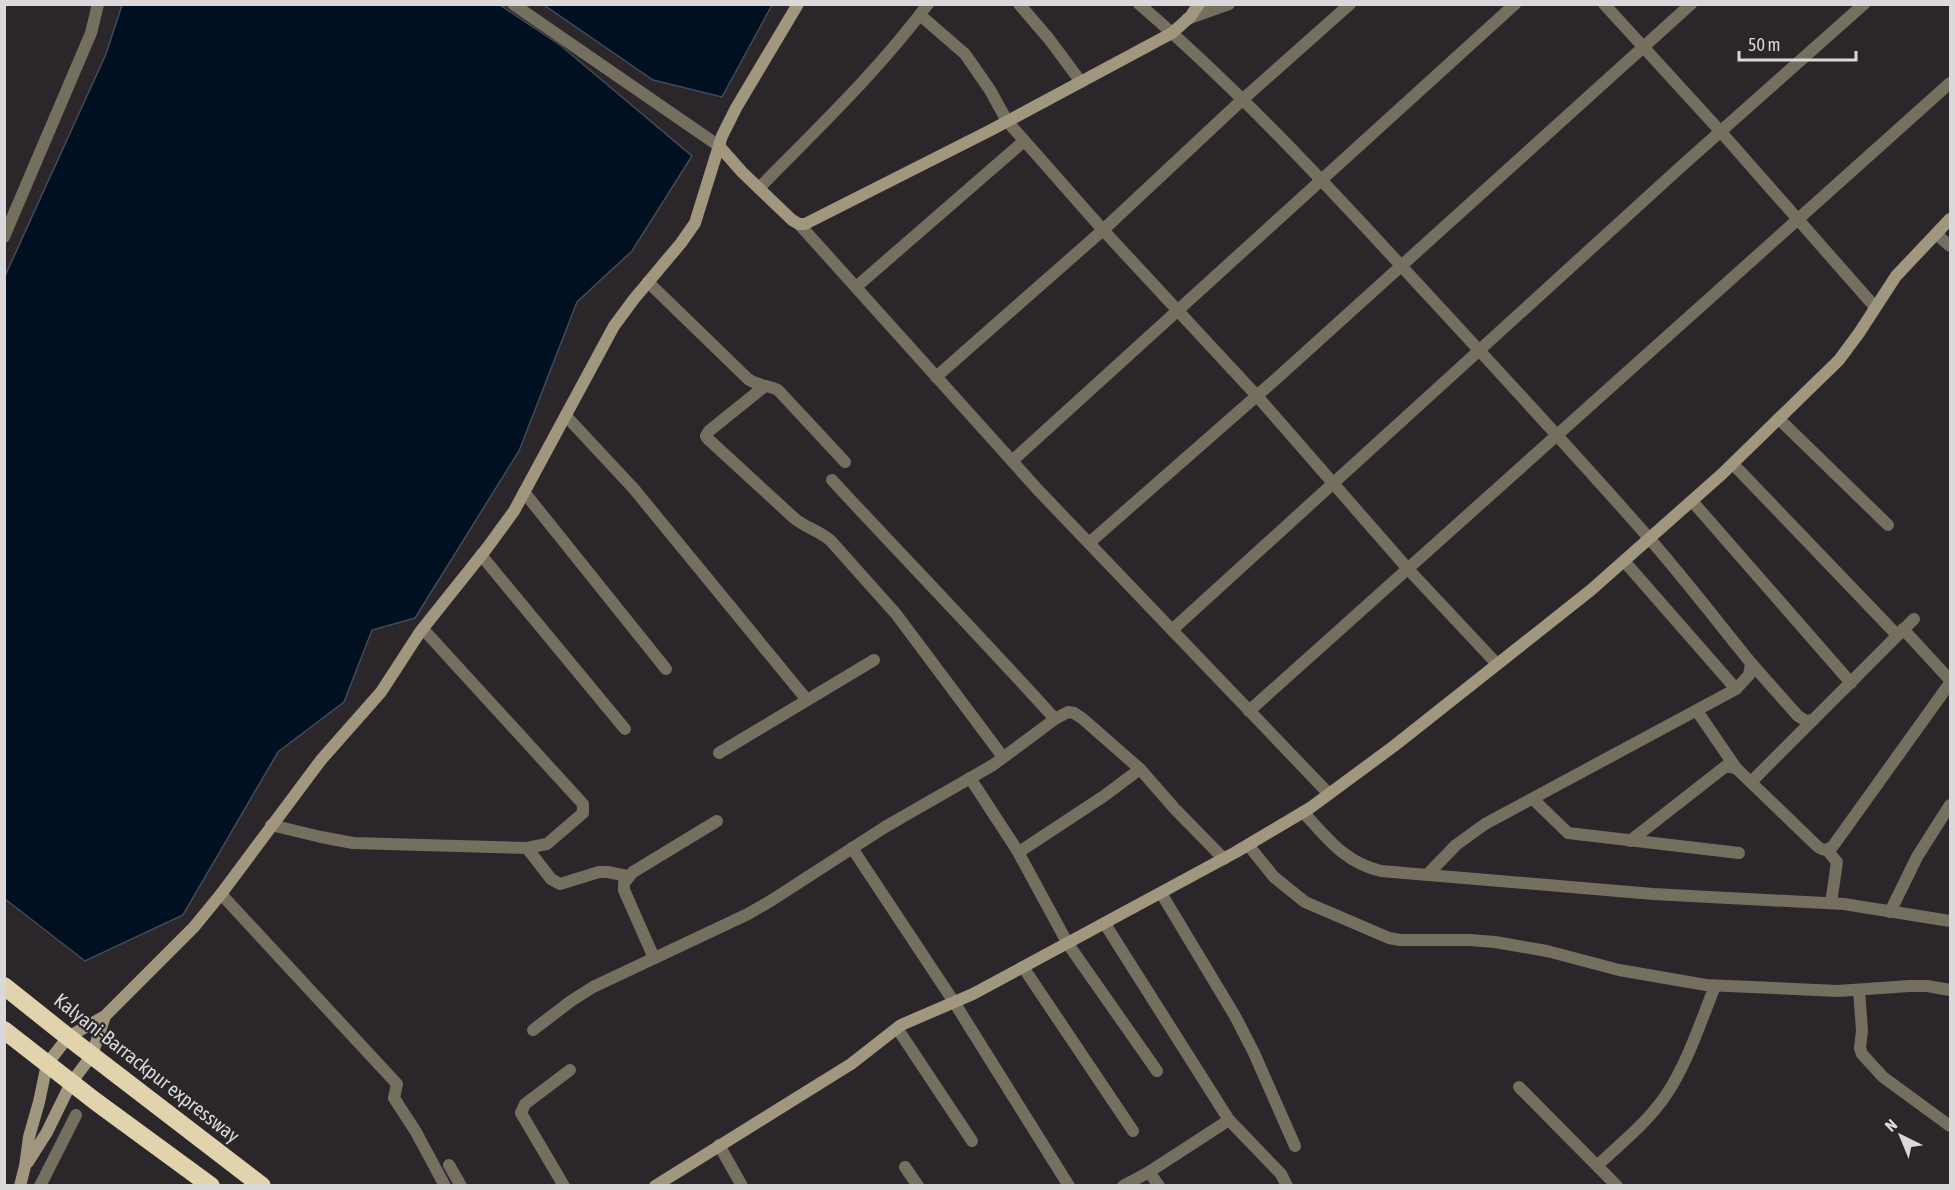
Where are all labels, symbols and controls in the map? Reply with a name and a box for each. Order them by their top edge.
scale bar [1739,24,1856,62]
text: 50 m [1748,34,1780,55]
street label: Kalyani-Barrackpur expressway [50,988,245,1147]
north arrow [1871,1106,1931,1166]
text: N [1881,1115,1900,1135]

